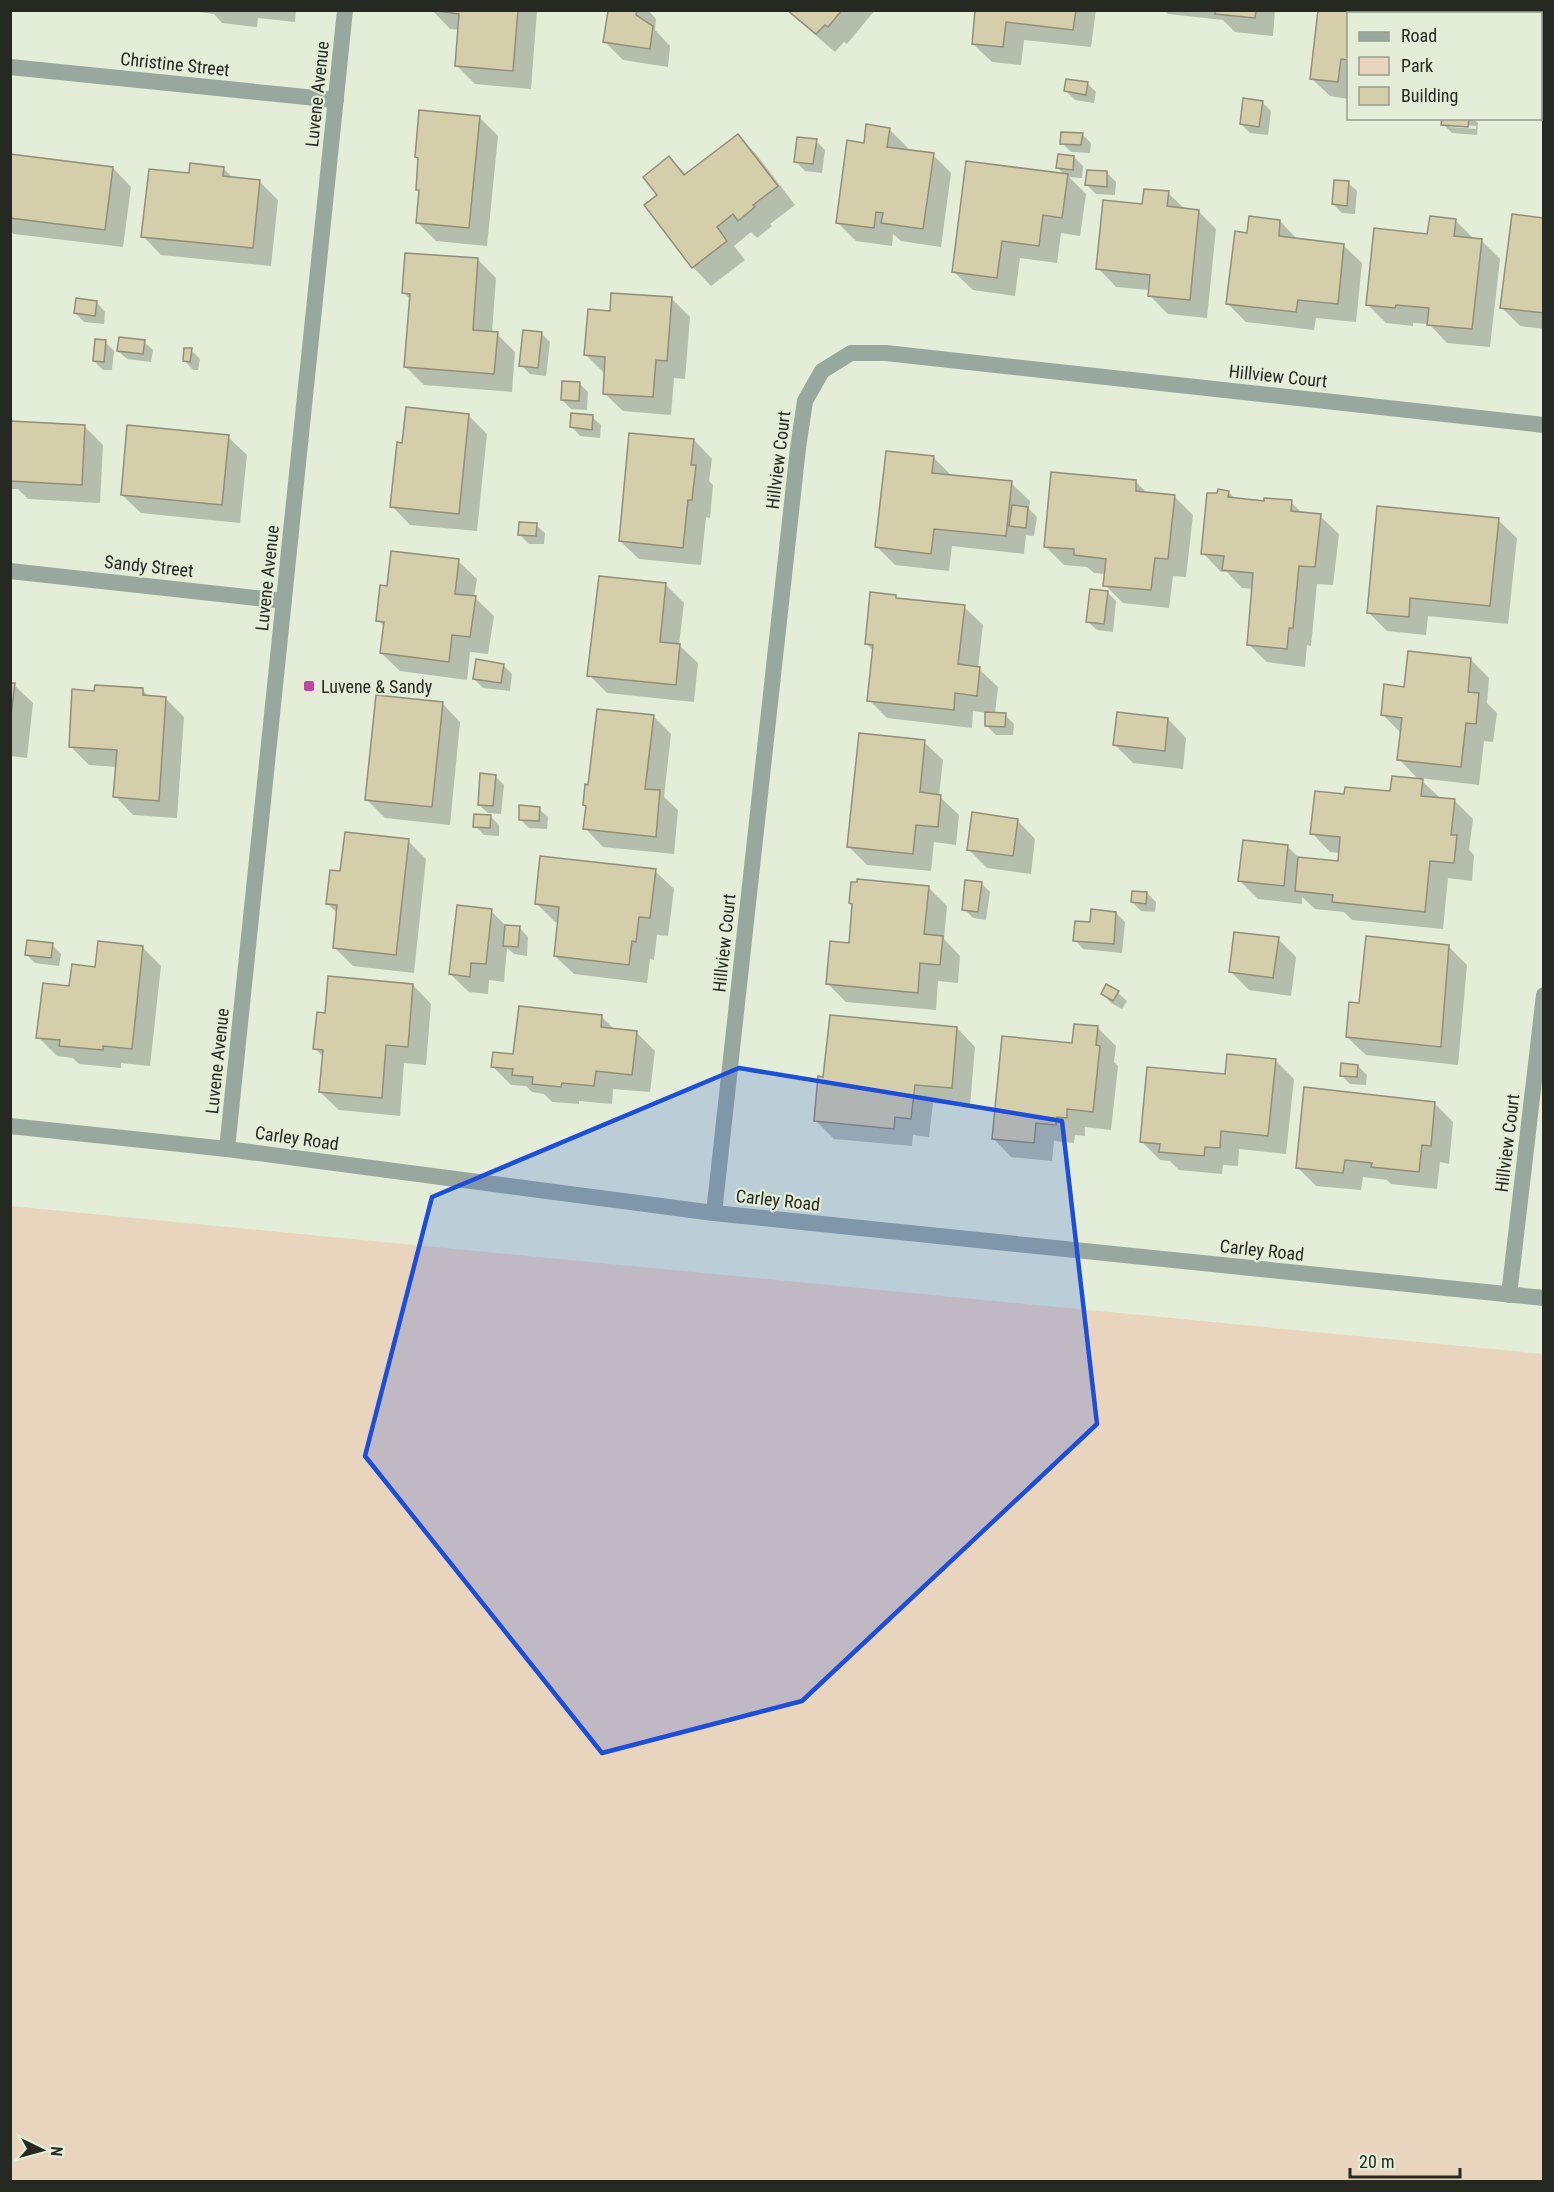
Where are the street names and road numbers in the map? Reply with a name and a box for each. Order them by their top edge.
street label: Luvene Avenue [301,40,333,148]
street label: Christine Street [119,48,231,80]
street label: Hillview Court [1228,360,1328,392]
street label: Hillview Court [762,410,794,510]
street label: Luvene Avenue [251,524,283,632]
street label: Sandy Street [103,551,195,581]
street label: Hillview Court [708,893,740,993]
street label: Luvene Avenue [201,1007,233,1115]
street label: Hillview Court [1491,1093,1523,1193]
street label: Carley Road [254,1122,340,1154]
street label: Carley Road [735,1185,821,1215]
street label: Carley Road [1219,1235,1305,1265]

